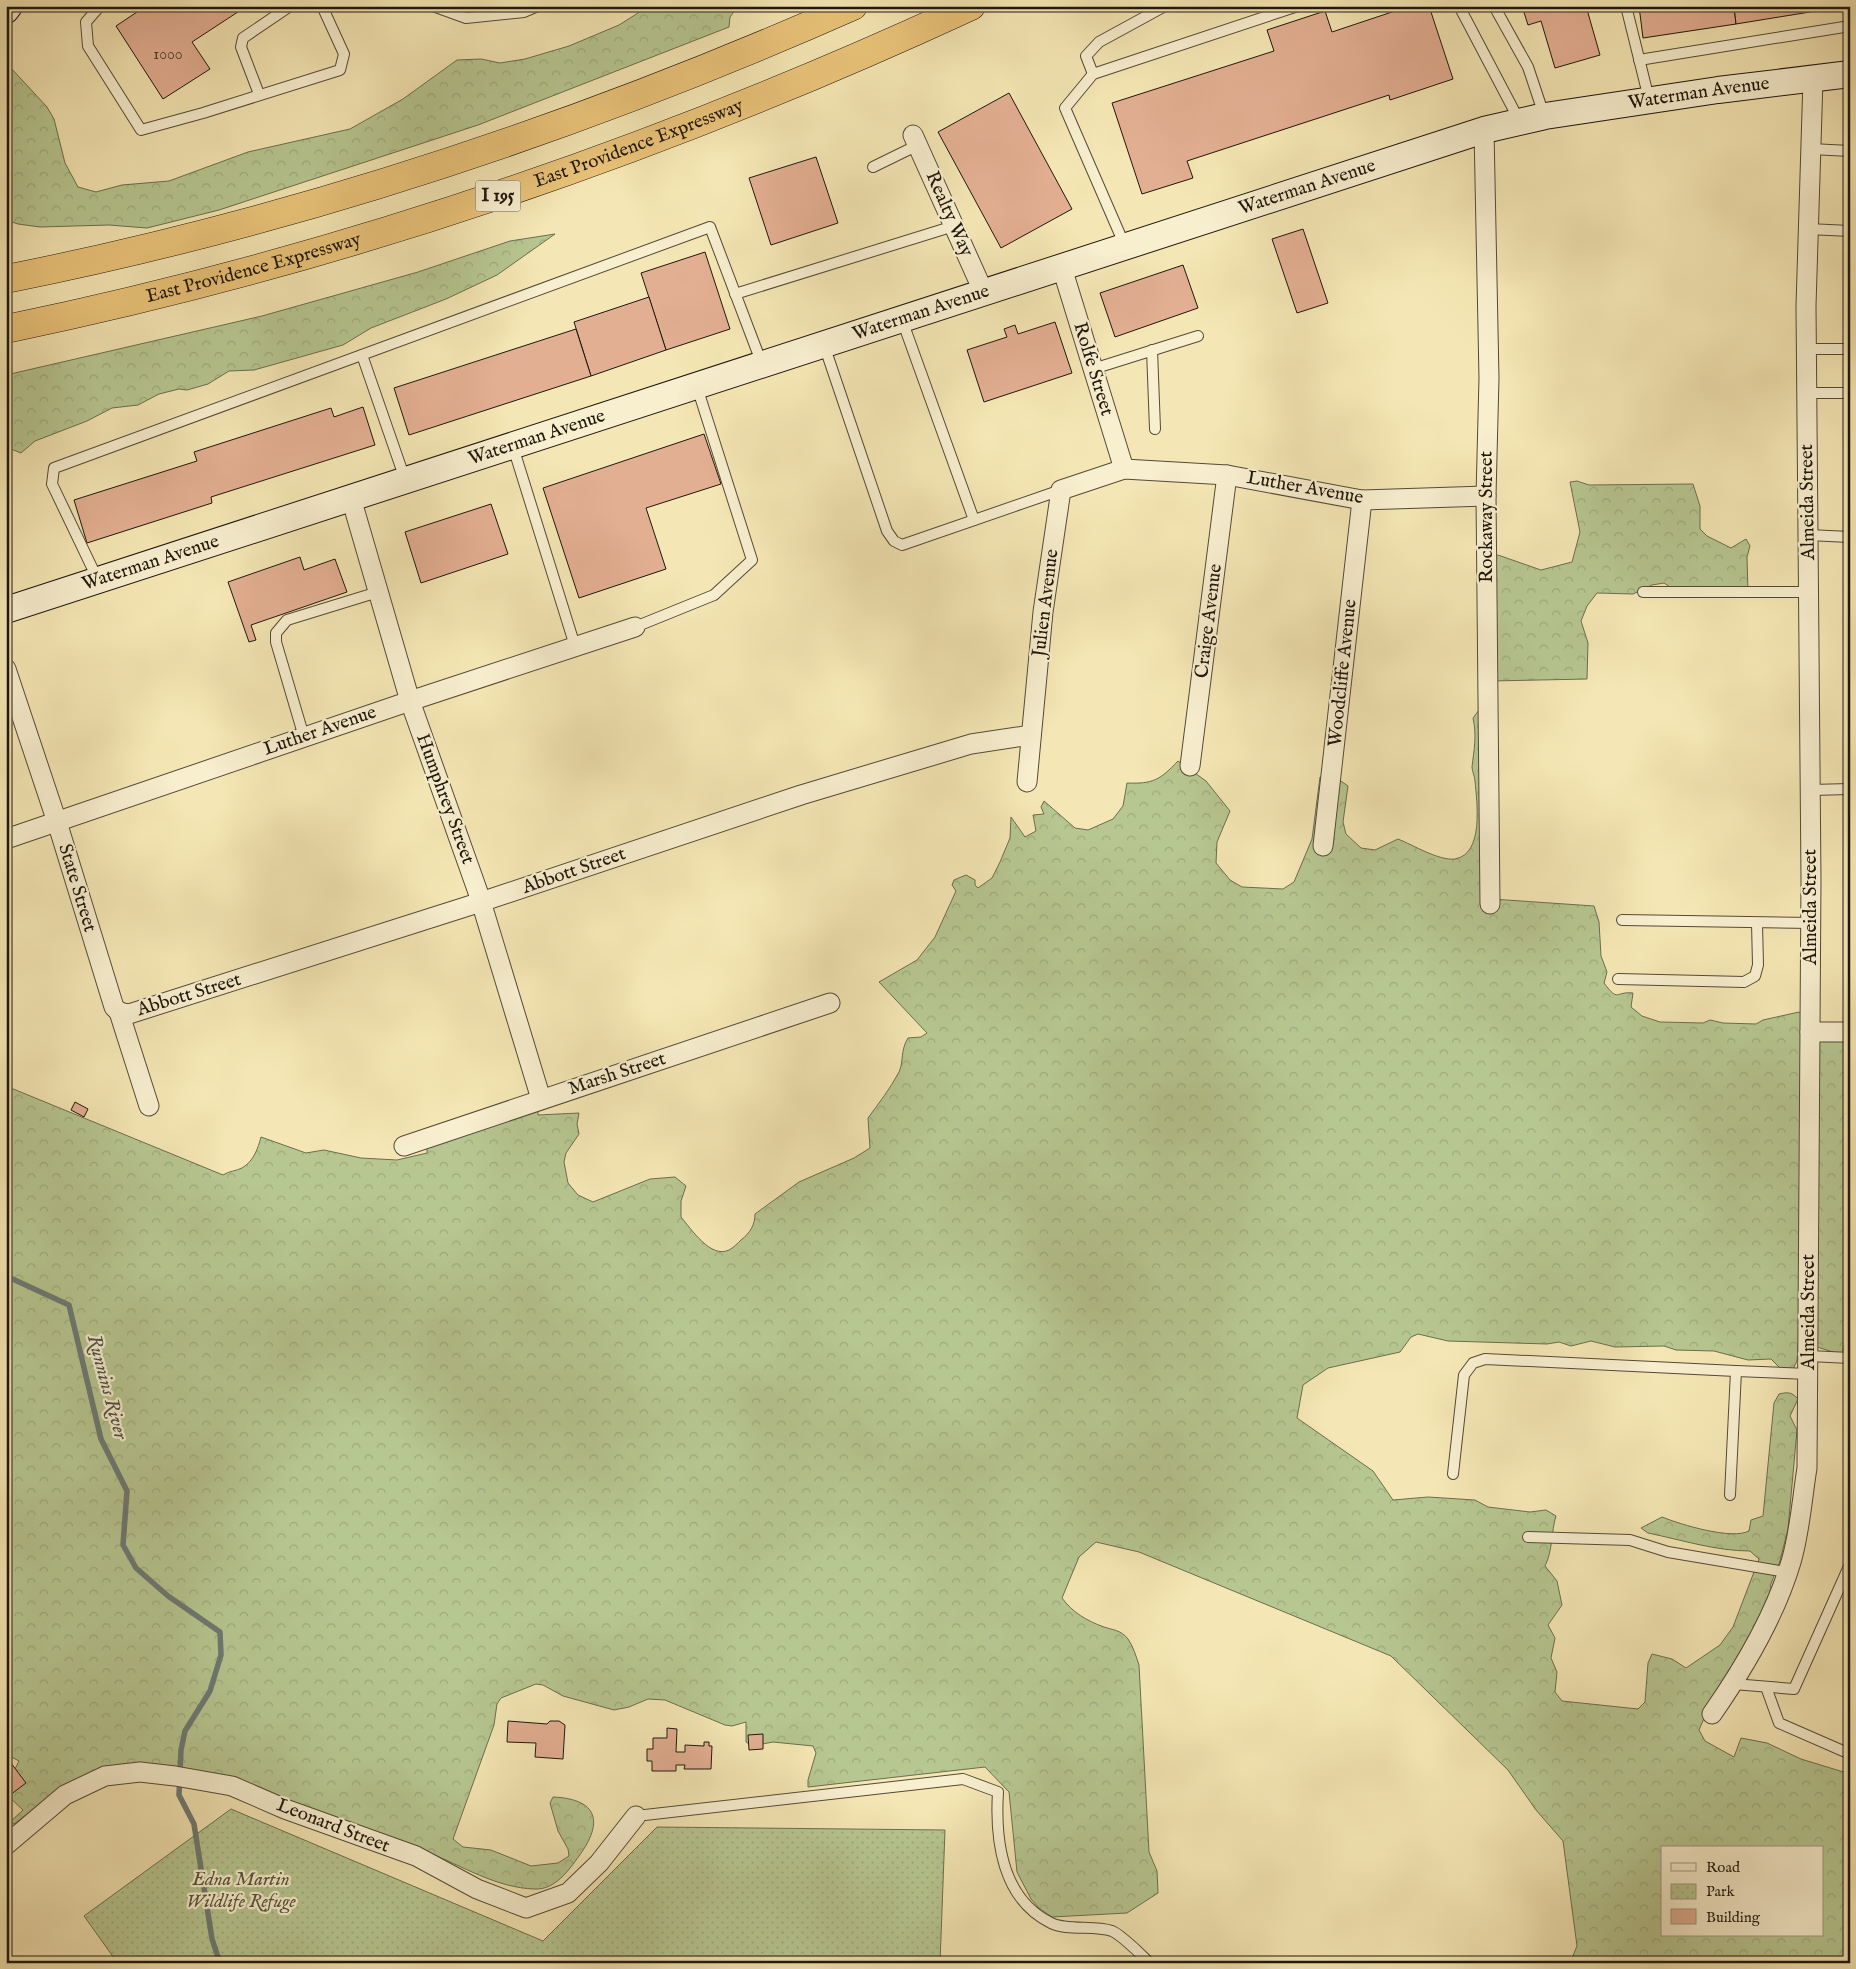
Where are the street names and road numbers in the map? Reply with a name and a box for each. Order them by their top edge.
street label: Waterman Avenue [1626,72,1771,115]
street label: East Providence Expressway [531,93,748,194]
street label: Waterman Avenue [1236,154,1379,221]
street label: Realty Way [920,168,979,261]
road number: I 195 [476,180,520,212]
street label: East Providence Expressway [144,227,365,309]
street label: Waterman Avenue [849,279,993,346]
street label: Rolfe Street [1067,319,1119,419]
street label: Waterman Avenue [465,404,609,471]
street label: Almeida Street [1795,443,1821,561]
street label: Rockaway Street [1475,450,1499,583]
street label: Luther Avenue [1245,466,1365,510]
street label: Waterman Avenue [79,530,222,596]
street label: Julien Avenue [1027,547,1065,660]
street label: Craige Avenue [1190,562,1228,680]
street label: Woodcliffe Avenue [1323,598,1363,748]
street label: Luther Avenue [260,700,380,762]
street label: Humphrey Street [410,730,480,868]
street label: State Street [52,841,102,936]
street label: Abbott Street [518,842,629,900]
street label: Almeida Street [1799,848,1823,966]
street label: Abbott Street [133,968,245,1023]
street label: Marsh Street [565,1047,669,1101]
street label: Almeida Street [1797,1253,1821,1371]
street label: Leonard Street [273,1793,393,1859]

